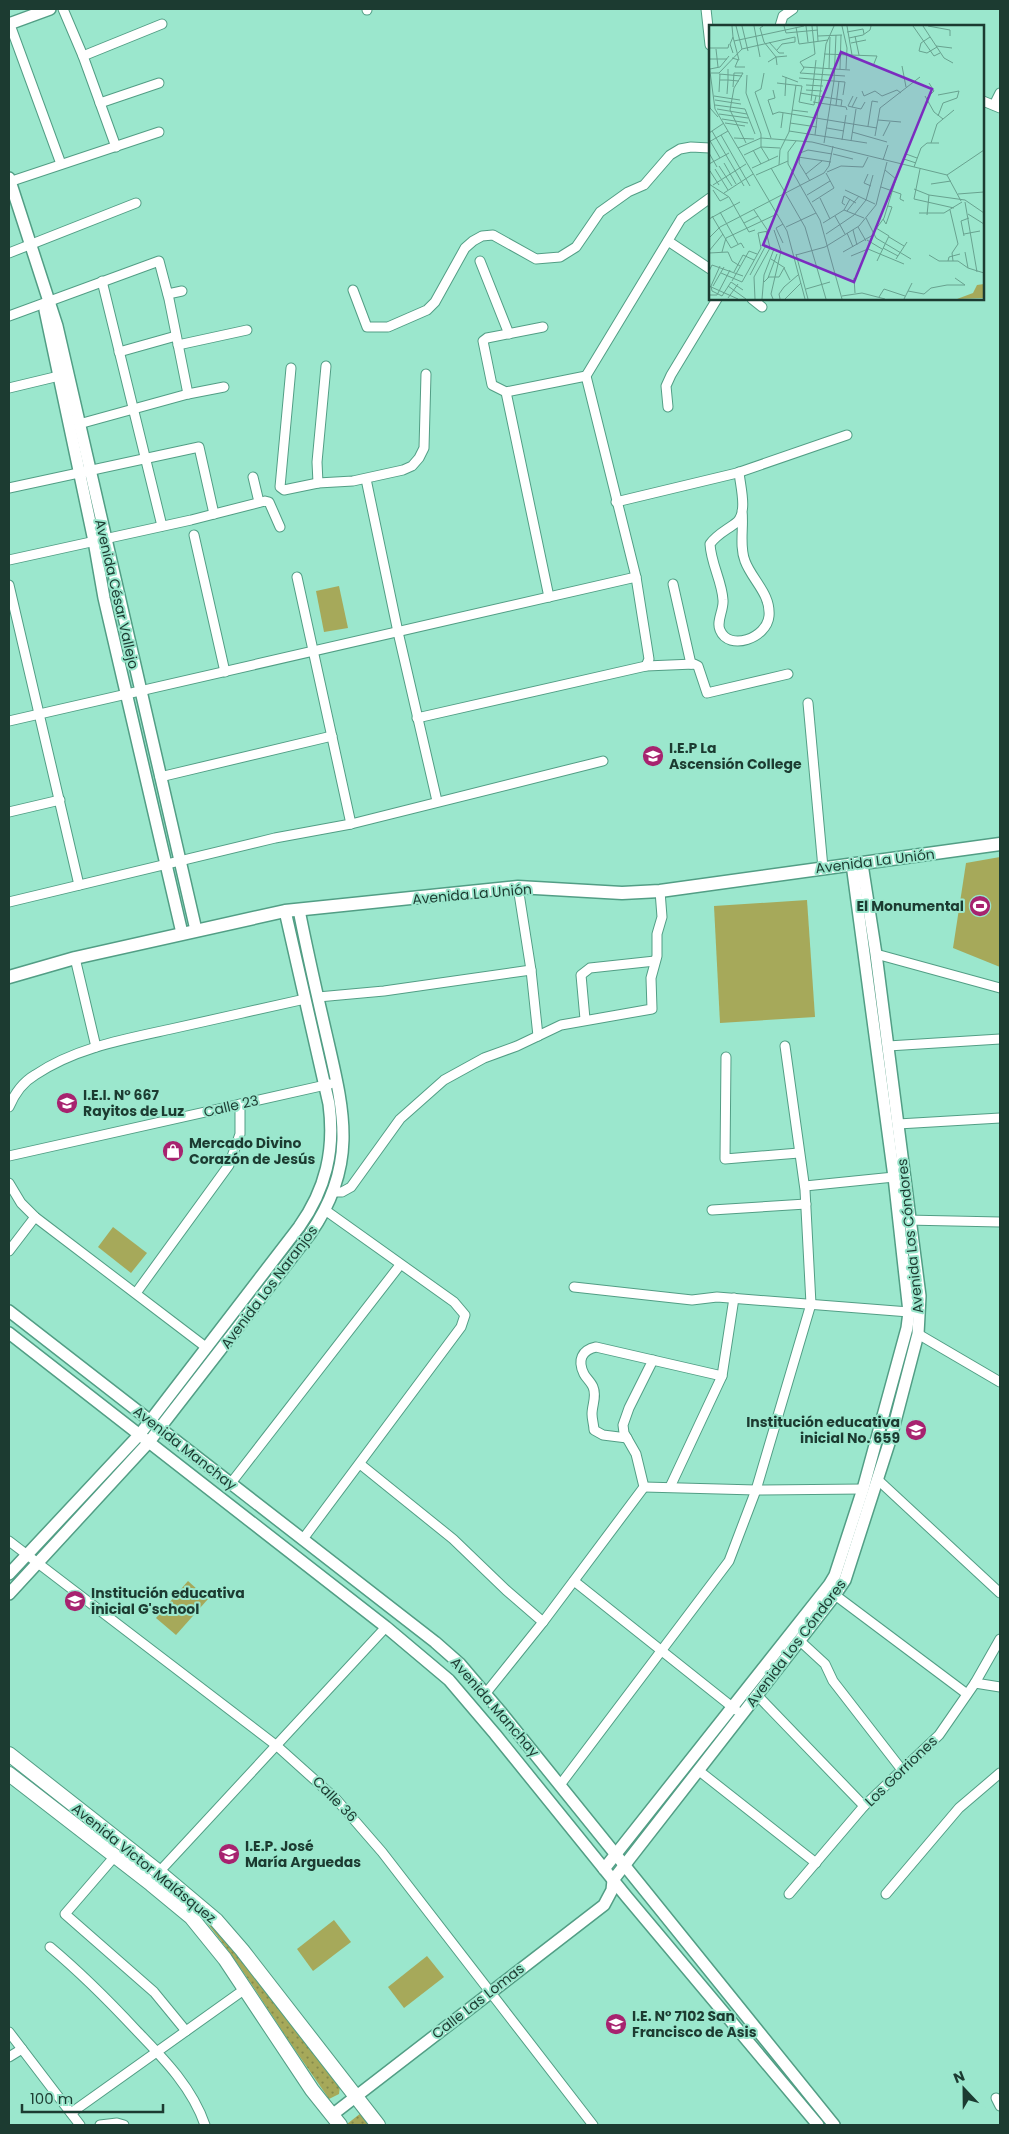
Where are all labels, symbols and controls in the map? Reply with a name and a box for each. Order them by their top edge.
inset map [709,25,984,300]
street label: Avenida César Vallejo [90,517,144,671]
place label: I.E.P La Ascensión College [669,738,802,774]
school or university icon: I.E.P La Ascensión College [641,744,665,768]
street label: Avenida La Unión [814,844,936,878]
street label: Avenida La Unión [411,879,533,909]
sports icon: El Monumental [968,894,992,918]
place label: El Monumental [856,896,964,916]
place label: I.E.I. N° 667 Rayitos de Luz [83,1085,184,1121]
street label: Calle 23 [202,1090,260,1122]
school or university icon: I.E.I. N° 667 Rayitos de Luz [55,1091,79,1115]
place label: Mercado Divino Corazón de Jesús [189,1133,315,1169]
shop icon: Mercado Divino Corazón de Jesús [161,1139,185,1163]
street label: Avenida Los Cóndores [892,1158,928,1314]
street label: Avenida Los Naranjos [216,1221,322,1353]
street label: Avenida Manchay [129,1401,241,1495]
place label: Institución educativa inicial No. 659 [746,1412,900,1448]
school or university icon: Institución educativa inicial No. 659 [904,1418,928,1442]
street label: Avenida Los Cóndores [741,1575,851,1711]
place label: Institución educativa inicial G'school [91,1583,245,1619]
school or university icon: Institución educativa inicial G'school [63,1589,87,1613]
street label: Avenida Manchay [446,1653,544,1761]
street label: Los Gorriones [860,1731,942,1811]
street label: Calle 36 [308,1772,362,1826]
street label: Avenida Victor Malásquez [68,1798,220,1928]
place label: I.E.P. José María Arguedas [245,1836,361,1872]
school or university icon: I.E.P. José María Arguedas [217,1842,241,1866]
street label: Calle Las Lomas [428,1959,528,2043]
place label: I.E. N° 7102 San Francisco de Asis [632,2006,757,2042]
school or university icon: I.E. N° 7102 San Francisco de Asis [604,2012,628,2036]
north arrow [939,2064,989,2114]
text: N [951,2066,968,2088]
scale bar [22,2082,164,2114]
text: 100 m [30,2088,73,2109]

